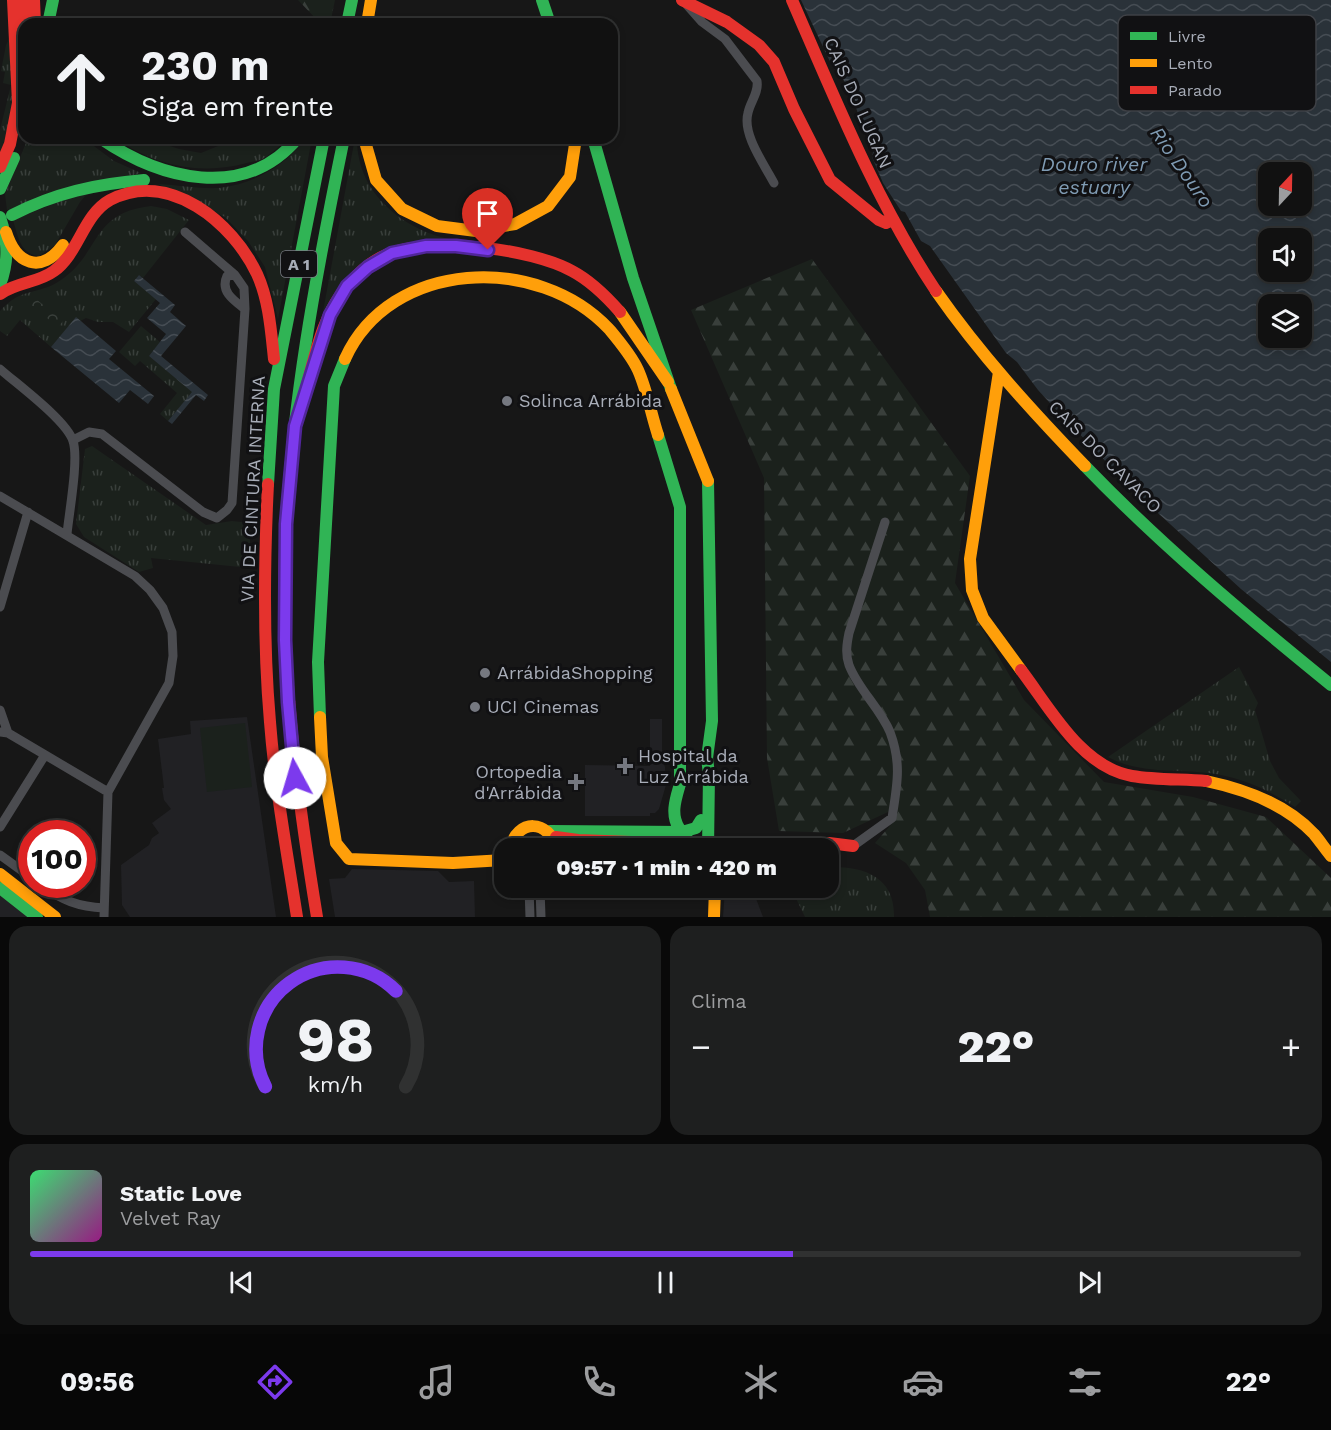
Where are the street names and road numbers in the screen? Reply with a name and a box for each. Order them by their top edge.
street label: CAIS DO LUGAN [820,34,897,172]
road number: A 1 [281,251,317,277]
street label: VIA DE CINTURA INTERNA [236,375,269,603]
street label: CAIS DO CAVACO [1045,396,1166,517]

